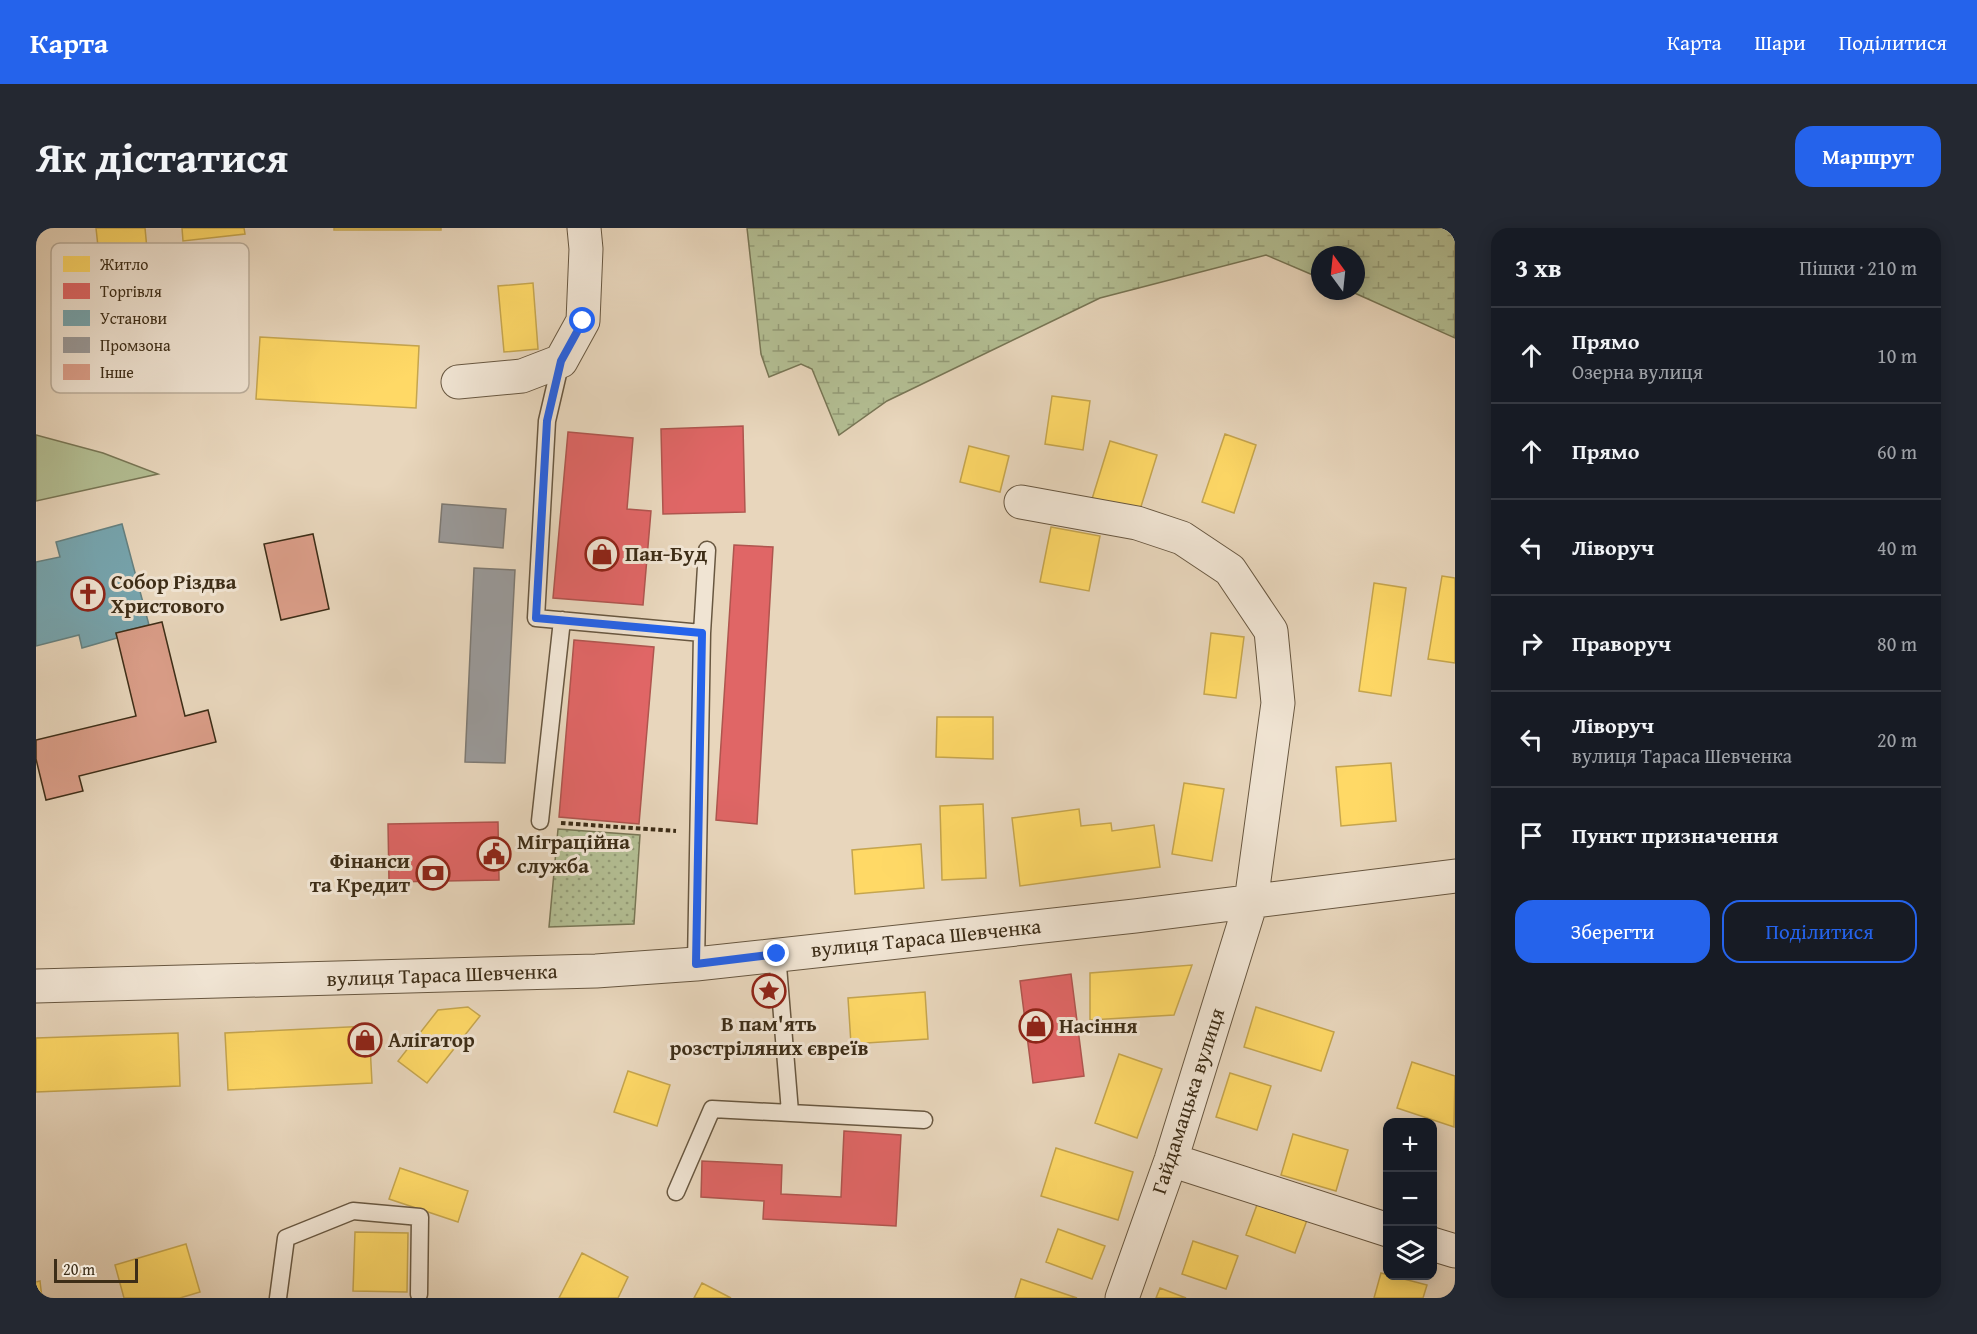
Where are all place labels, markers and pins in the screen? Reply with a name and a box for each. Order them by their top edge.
shop icon: Пан-Буд [584,536,620,572]
place label: Пан-Буд [625,538,707,569]
place label: Собор Різдва Христового [111,566,237,621]
church icon: Собор Різдва Христового [70,576,106,612]
place label: Міграційна служба [517,826,630,881]
public building icon: Міграційна служба [476,836,512,872]
place label: Фінанси та Кредит [310,845,411,900]
bank icon: Фінанси та Кредит [415,855,451,891]
place icon: В пам'ять розстріляних євреїв [751,973,787,1009]
place label: В пам'ять розстріляних євреїв [669,1008,869,1063]
shop icon: Насіння [1018,1008,1054,1044]
place label: Насіння [1059,1010,1138,1041]
shop icon: Алігатор [347,1022,383,1058]
place label: Алігатор [388,1024,475,1055]

